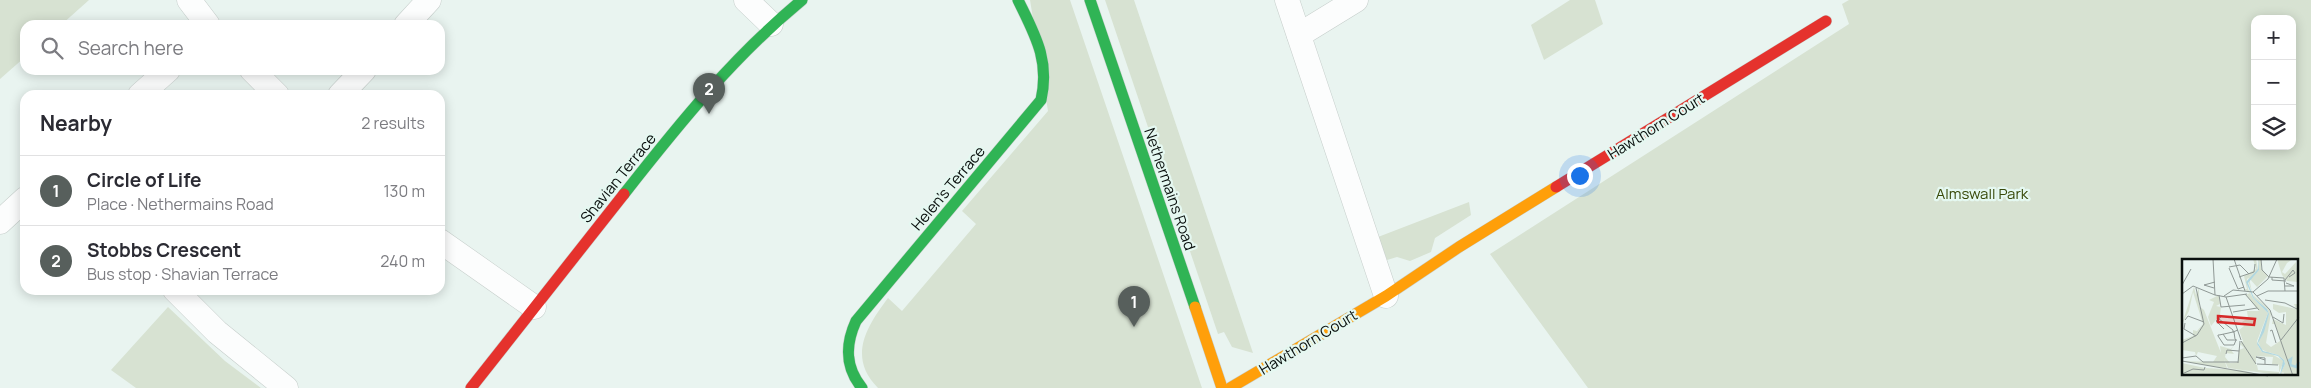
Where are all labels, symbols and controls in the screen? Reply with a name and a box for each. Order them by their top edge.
map controls [2251,15,2296,150]
button: + [2251,15,2296,60]
search box [20,20,445,75]
icon: search [38,34,66,62]
text: Search here [78,35,184,61]
button: − [2251,60,2296,105]
pin: 2 [693,73,725,114]
street label: Hawthorn Court [1603,88,1709,164]
button: layers [2251,105,2296,150]
text: Nearby [40,109,112,137]
text: 2 results [361,112,425,134]
street label: Nethermains Road [1139,125,1201,253]
street label: Shavian Terrace [575,129,661,227]
street label: Helen's Terrace [906,141,990,235]
your location [1567,163,1593,189]
text: Circle of Life [87,167,201,193]
text: 1 [52,180,60,202]
text: 130 m [383,180,425,202]
park label: Almswall Park [1936,183,2029,204]
text: Place · Nethermains Road [87,193,274,215]
text: Stobbs Crescent [87,237,241,263]
text: 2 [51,250,61,272]
text: 240 m [380,250,425,272]
inset map [2182,259,2298,376]
text: Bus stop · Shavian Terrace [87,263,278,285]
pin: 1 [1118,286,1150,327]
street label: Hawthorn Court [1255,304,1361,380]

